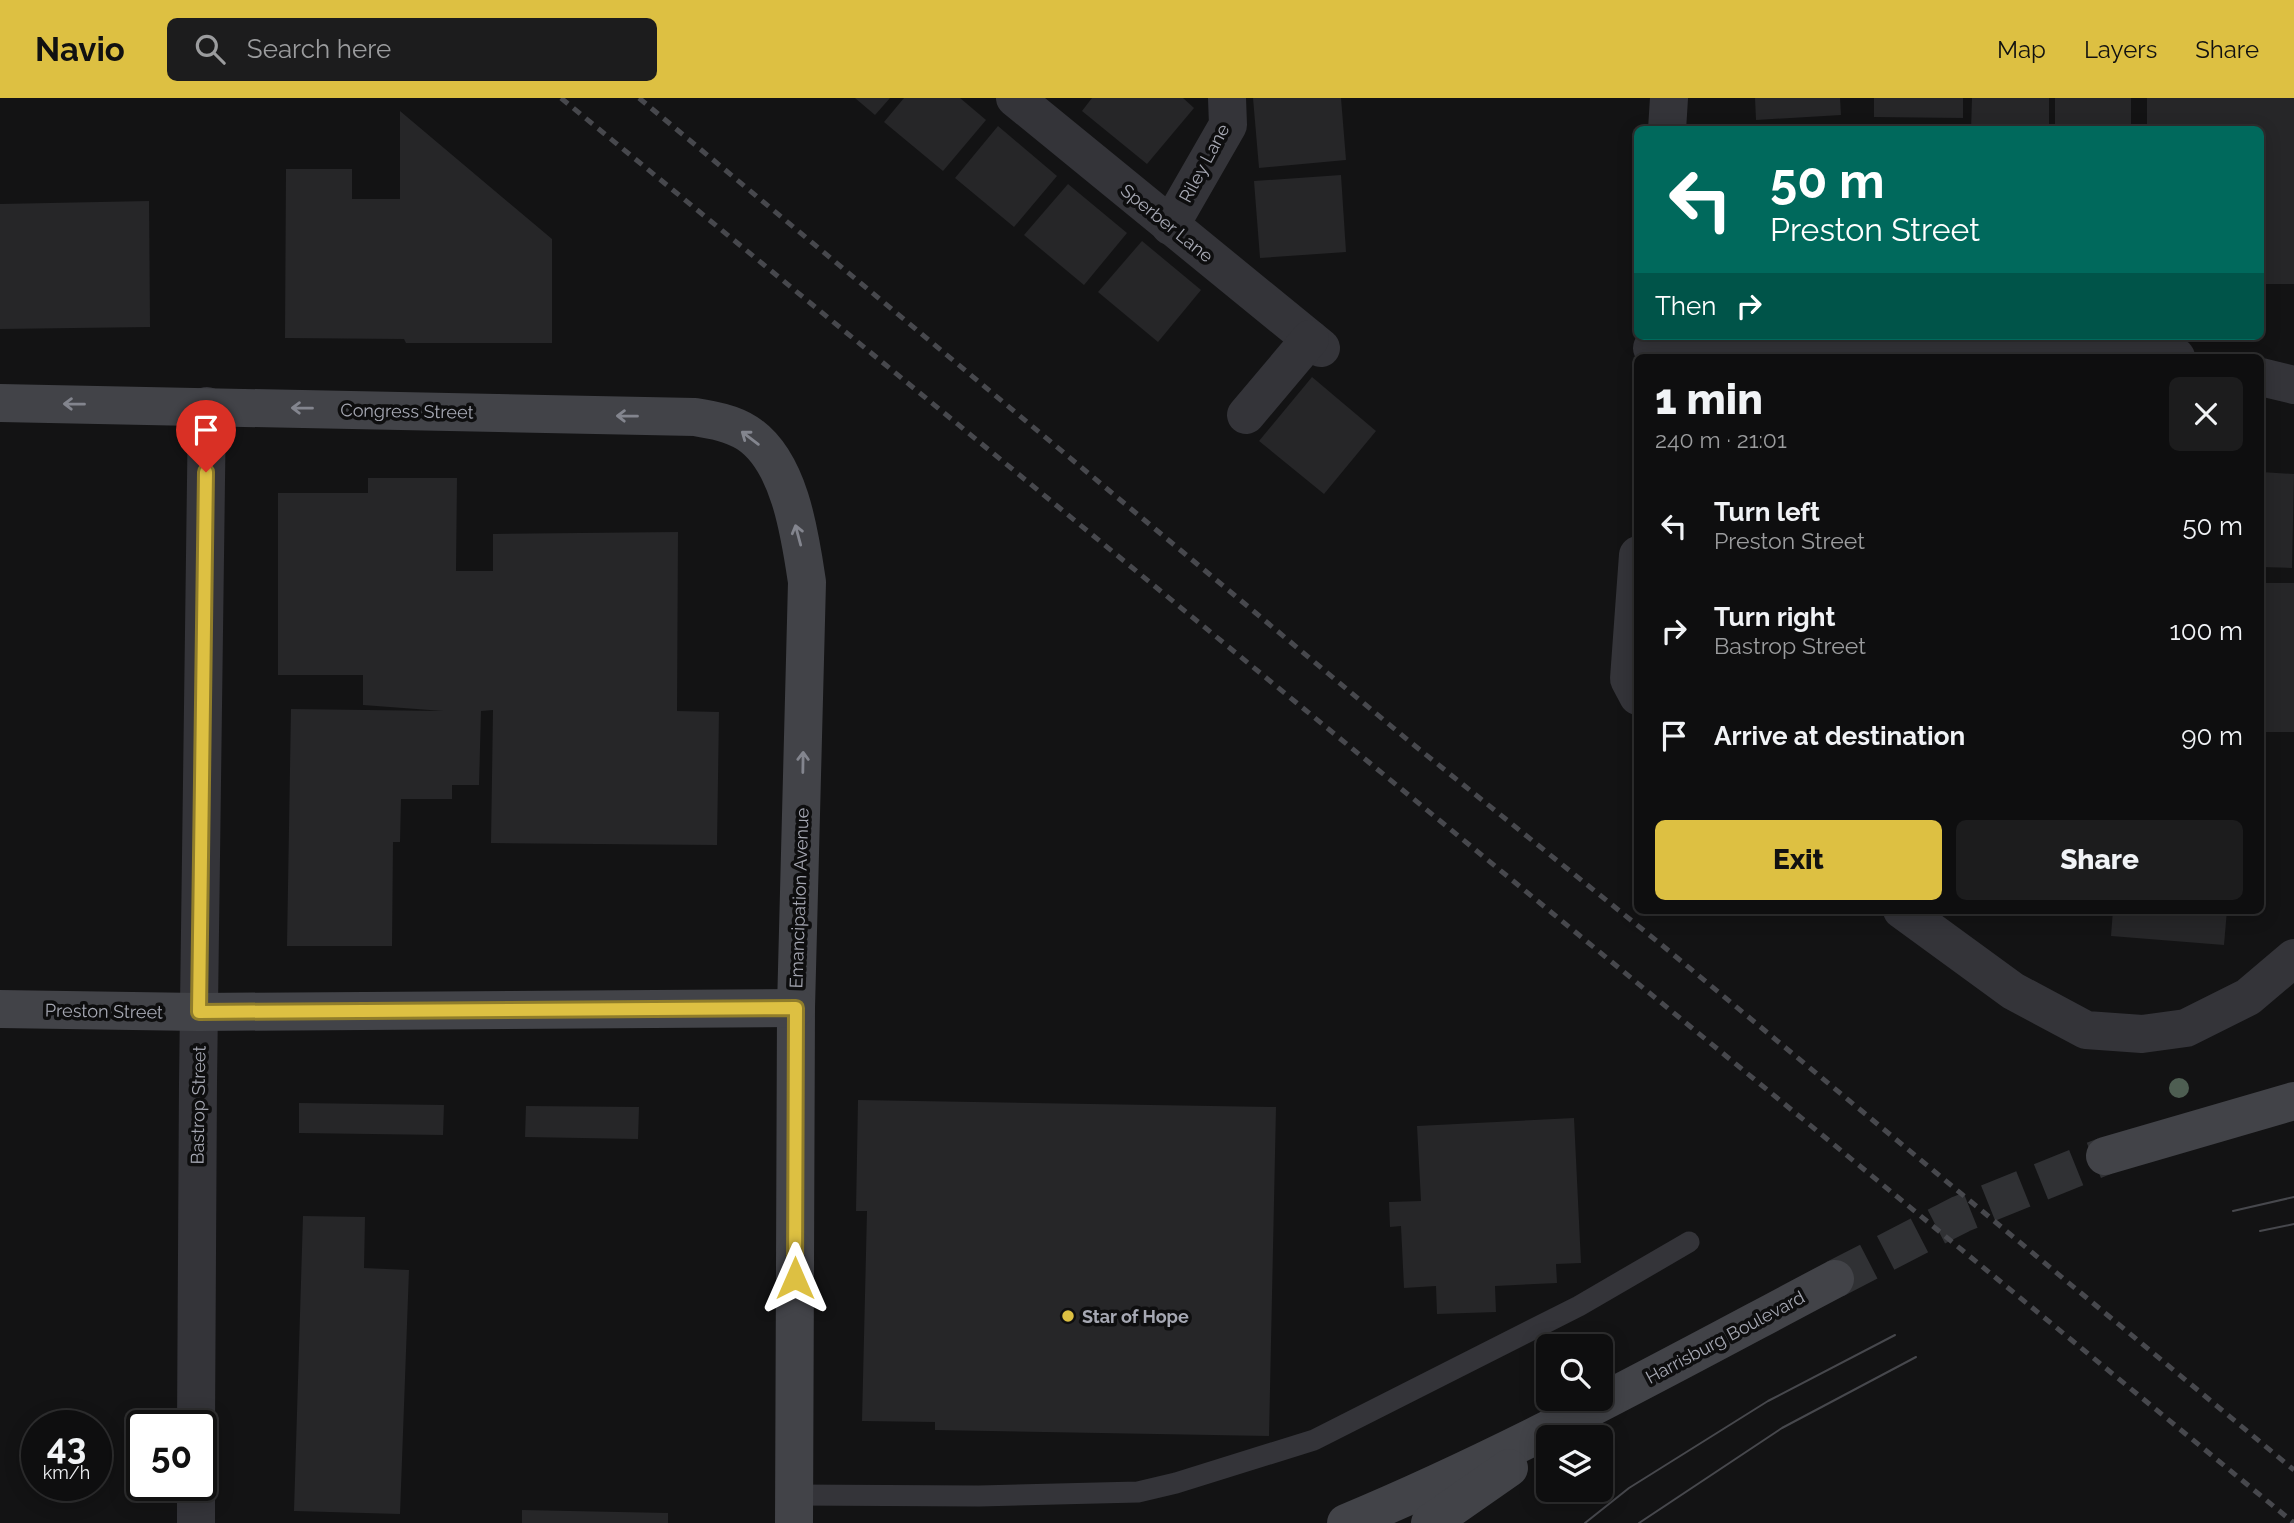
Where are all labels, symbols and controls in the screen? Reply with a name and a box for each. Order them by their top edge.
search box [167,18,657,81]
text: Navio [35,30,125,69]
icon: search [191,30,229,68]
text: Search here [247,34,391,64]
text: Map [1997,35,2046,64]
text: Layers [2084,35,2157,64]
text: Share [2195,35,2259,64]
street label: Riley Lane [1175,120,1234,206]
text: 50 m [1770,152,1885,209]
icon: left [1655,154,1746,245]
street label: Sperber Lane [1117,179,1218,267]
text: Preston Street [1770,211,1980,248]
icon: right [1730,287,1768,325]
text: Then [1655,291,1716,321]
text: 1 min [1655,375,1763,424]
button: close [2169,377,2243,451]
one-way arrow [63,397,86,411]
street label: Congress Street [340,399,474,423]
pin [176,400,236,472]
one-way arrow [290,402,313,415]
one-way arrow [616,409,639,423]
icon: arrive [187,411,225,449]
text: 240 m · 21:01 [1655,426,1787,453]
one-way arrow [742,430,760,445]
text: Turn left [1714,497,1820,527]
icon: left [1655,507,1693,545]
text: 50 m [2182,511,2243,541]
one-way arrow [791,525,804,547]
text: Preston Street [1714,527,1865,554]
text: Turn right [1714,602,1835,632]
icon: right [1655,612,1693,650]
text: 100 m [2170,616,2243,646]
text: Bastrop Street [1714,632,1866,659]
icon: arrive [1655,717,1693,755]
text: Arrive at destination [1714,721,1965,751]
text: 90 m [2181,721,2243,751]
one-way arrow [796,751,810,774]
street label: Emancipation Avenue [785,807,813,989]
button: Exit [1655,820,1942,900]
button: Share [1956,820,2243,900]
street label: Preston Street [45,999,163,1023]
street label: Bastrop Street [186,1045,210,1165]
position arrow [758,1241,832,1315]
street label: Harrisburg Boulevard [1642,1286,1808,1388]
place label: Star of Hope [1082,1306,1189,1327]
marker: Star of Hope [1060,1308,1076,1324]
map controls [1536,1334,1613,1502]
button: search [1536,1334,1613,1411]
speed limit sign: 50 [126,1410,217,1501]
button: layers [1536,1425,1613,1502]
text: 43 [47,1426,86,1467]
text: km/h [43,1462,90,1483]

